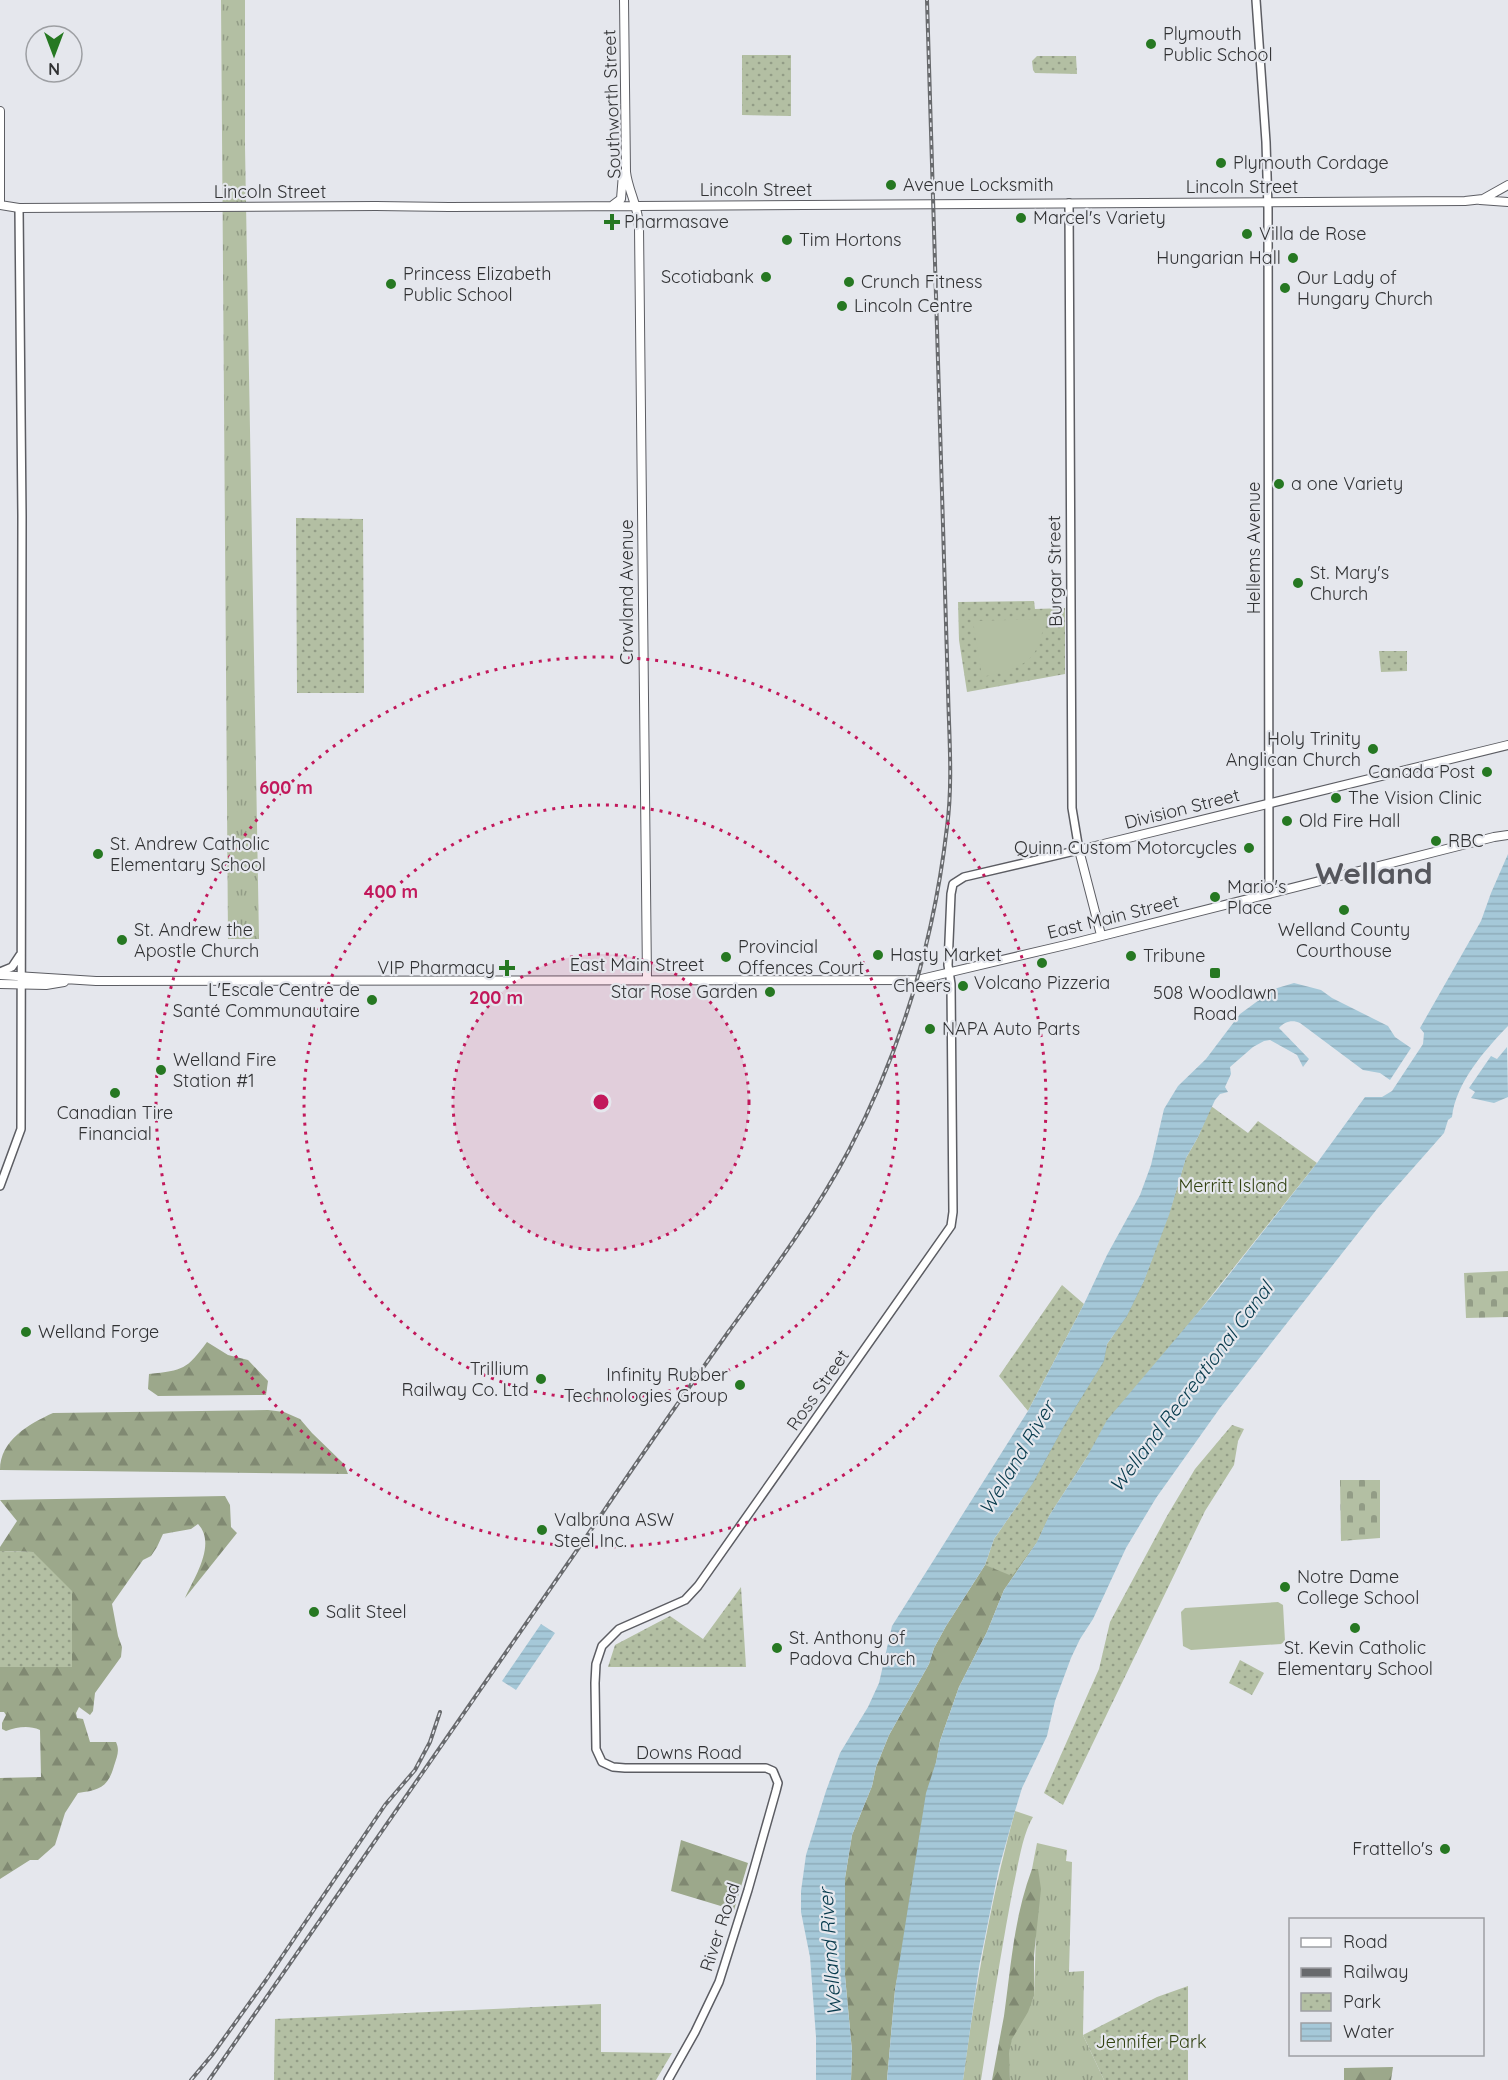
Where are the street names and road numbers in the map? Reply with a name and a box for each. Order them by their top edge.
street label: Southworth Street [597,29,626,179]
street label: Lincoln Street [1186,175,1298,198]
street label: Lincoln Street [700,178,812,201]
street label: Lincoln Street [214,180,326,203]
street label: Hellems Avenue [1242,482,1265,614]
street label: Burgar Street [1042,515,1067,627]
street label: Crowland Avenue [615,519,638,665]
street label: Division Street [1122,783,1242,834]
street label: East Main Street [1045,889,1181,944]
street label: East Main Street [570,953,704,976]
street label: Ross Street [781,1345,854,1435]
street label: Downs Road [636,1741,742,1764]
street label: River Road [694,1880,745,1974]

